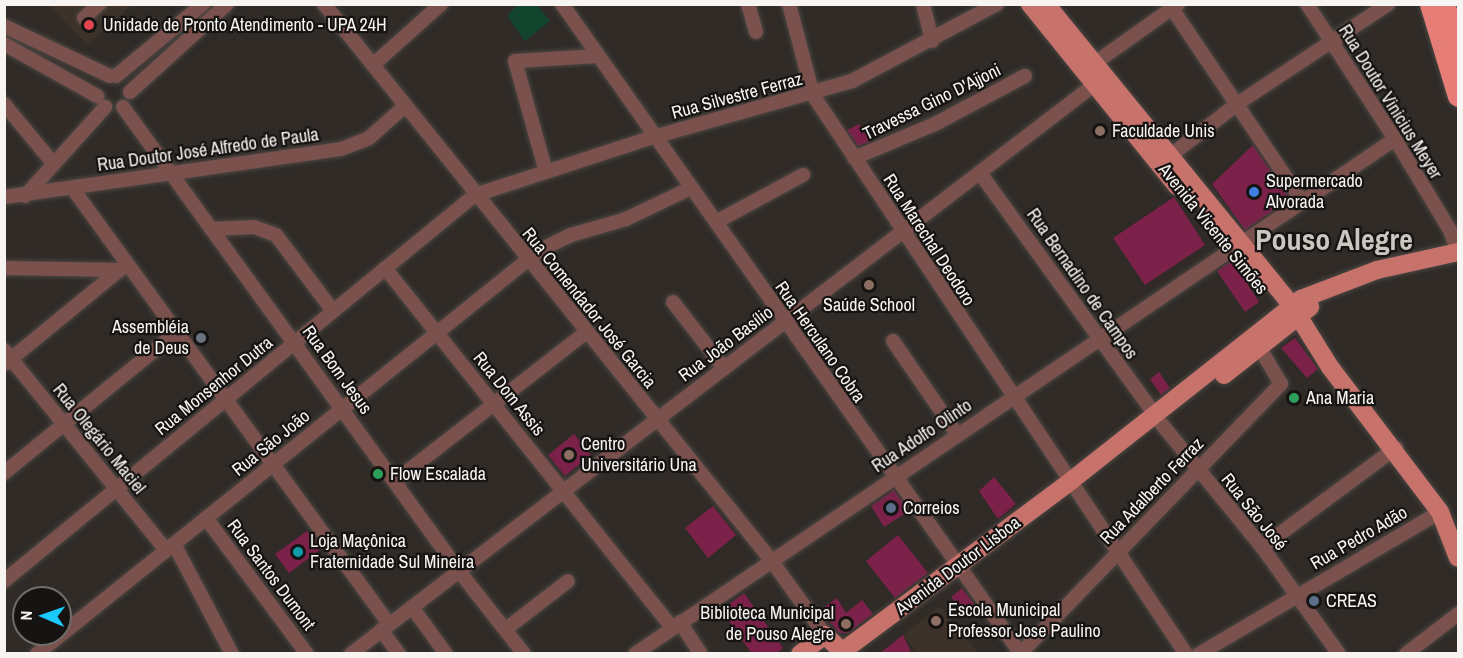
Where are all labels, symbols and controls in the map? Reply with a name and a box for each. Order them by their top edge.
place label: Unidade de Pronto Atendimento - UPA 24H [103,14,388,36]
marker: Unidade de Pronto Atendimento - UPA 24H [80,16,98,34]
street label: Rua Doutor Vinicius Meyer [1334,21,1446,183]
street label: Travessa Gino D'Ajjoni [860,59,1004,145]
street label: Rua Silvestre Ferraz [669,68,805,124]
place label: Faculdade Unis [1112,120,1215,142]
street label: Rua Doutor José Alfredo de Paula [96,124,320,176]
marker: Faculdade Unis [1093,124,1107,138]
street label: Avenida Vicente Simões [1154,159,1272,299]
street label: Rua Marechal Deodoro [878,170,980,310]
place label: Supermercado Alvorada [1266,171,1363,213]
marker: Supermercado Alvorada [1247,185,1261,199]
street label: Rua Bernadino de Campos [1022,205,1142,363]
district label: Pouso Alegre [1255,221,1413,257]
street label: Rua Comendador José Garcia [518,223,660,393]
street label: Rua Herculano Cobra [770,277,870,407]
marker: Saúde School [862,278,876,292]
place label: Saúde School [823,294,915,316]
street label: Rua João Basílio [675,302,777,386]
place label: Assembléia de Deus [112,317,189,360]
street label: Rua Bom Jesus [298,322,376,418]
marker: Assembléia de Deus [194,331,208,345]
street label: Rua Monsenhor Dutra [151,332,277,440]
street label: Rua Dom Assis [468,347,550,441]
street label: Rua Olegário Maciel [48,380,150,498]
place label: Ana Maria [1306,387,1374,409]
marker: Ana Maria [1287,391,1301,405]
street label: Rua Adolfo Olinto [868,394,976,478]
street label: Rua São João [228,405,314,481]
street label: Rua Adalberto Ferraz [1095,433,1209,549]
place label: Centro Universitário Una [581,434,697,476]
marker: Centro Universitário Una [562,448,576,462]
place label: Flow Escalada [390,463,486,485]
marker: Flow Escalada [371,467,385,481]
street label: Rua São José [1216,469,1292,555]
place label: Correios [903,497,960,519]
marker: Correios [884,501,898,515]
street label: Rua Pedro Adão [1306,501,1412,575]
street label: Avenida Doutor Lisboa [891,512,1025,620]
street label: Rua Santos Dumont [222,515,320,635]
place label: Loja Maçônica Fraternidade Sul Mineira [310,531,474,574]
marker: Loja Maçônica Fraternidade Sul Mineira [291,545,305,559]
north arrow [12,586,72,646]
place label: CREAS [1326,590,1377,612]
marker: CREAS [1307,594,1321,608]
place label: Escola Municipal Professor Jose Paulino [948,600,1101,642]
place label: Biblioteca Municipal de Pouso Alegre [700,603,834,646]
text: N [15,610,37,621]
marker: Escola Municipal Professor Jose Paulino [929,614,943,628]
marker: Biblioteca Municipal de Pouso Alegre [839,617,853,631]

